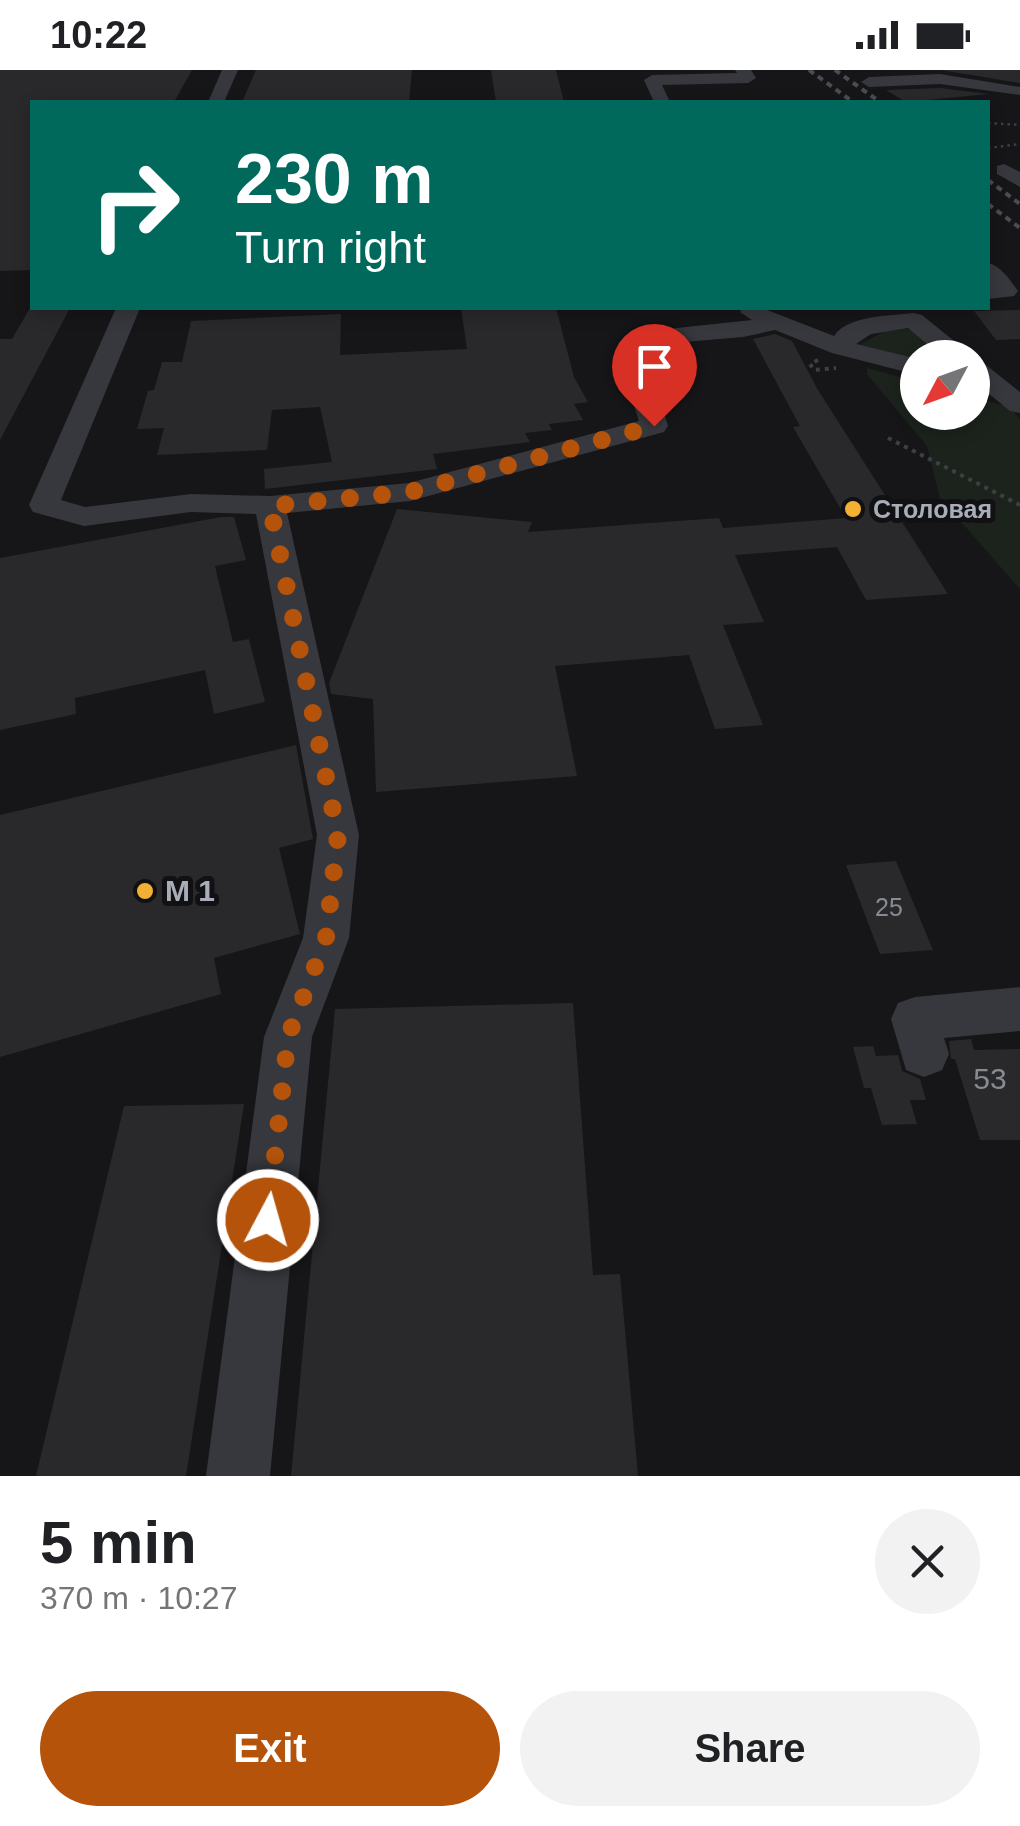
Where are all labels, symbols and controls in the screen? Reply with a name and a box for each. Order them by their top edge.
text: 10:22 [50,14,147,56]
icon: right [70,140,200,270]
text: 230 m [235,140,433,218]
text: Turn right [235,222,426,273]
pin [612,324,697,427]
icon: arrive [627,339,682,394]
north arrow [900,340,990,430]
map controls [900,340,990,430]
place label: Столовая [873,495,992,523]
marker: Столовая [842,498,864,520]
place label: M 1 [165,874,215,907]
marker: M 1 [134,880,156,902]
house number: 25 [875,893,903,921]
house number: 53 [973,1062,1007,1095]
position arrow [216,1168,320,1272]
text: 5 min [40,1509,197,1576]
button: close [875,1509,980,1614]
text: 370 m · 10:27 [40,1580,237,1616]
button: Exit [40,1691,500,1806]
button: Share [520,1691,980,1806]

